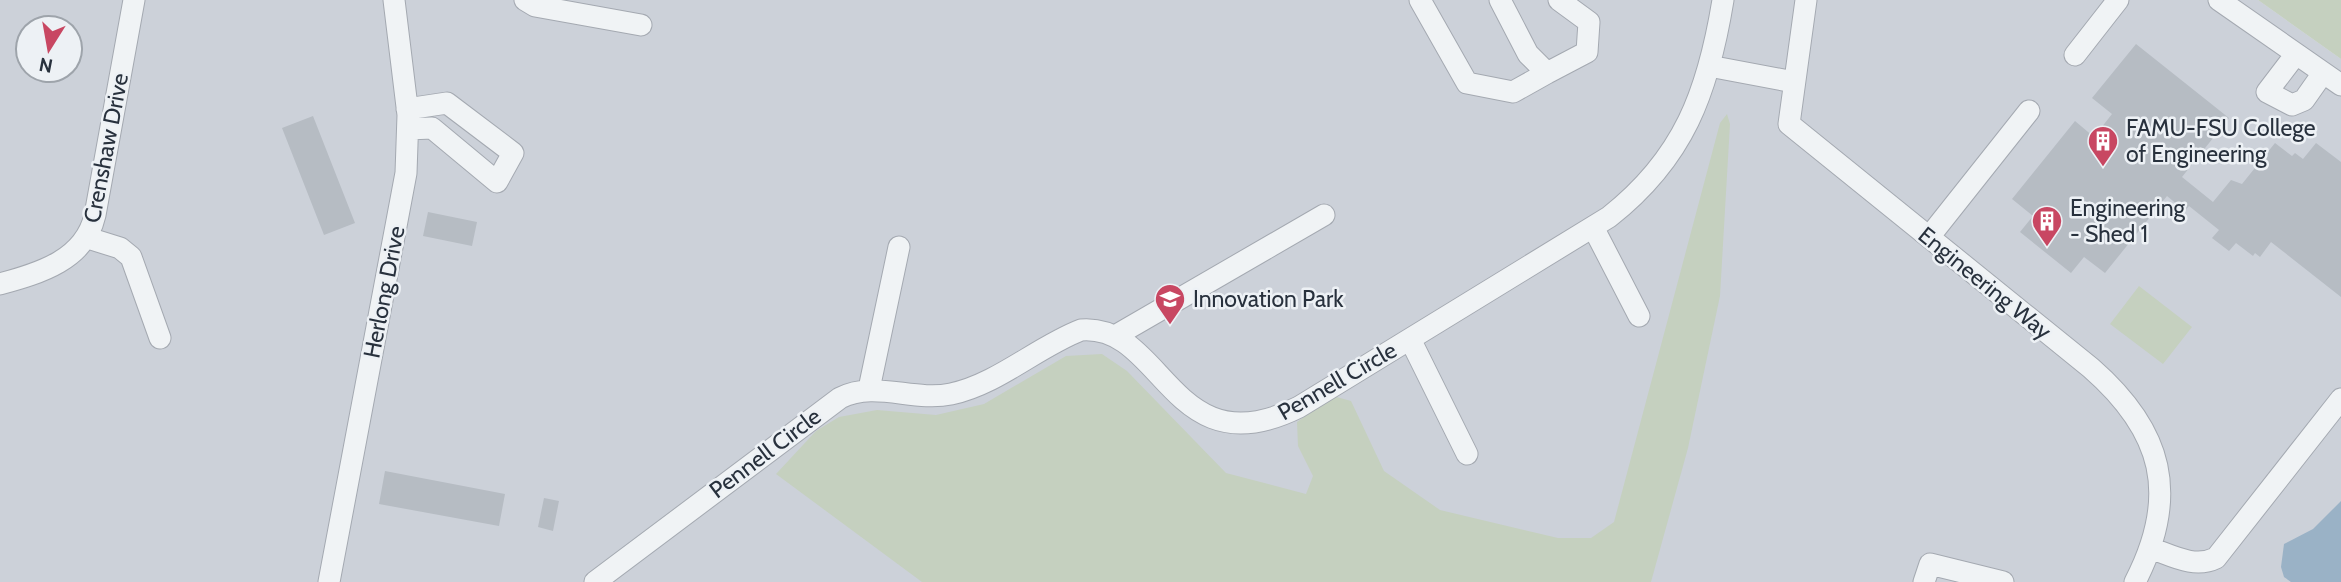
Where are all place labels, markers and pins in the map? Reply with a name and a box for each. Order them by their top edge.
place label: FAMU-FSU College of Engineering [2126,114,2316,168]
building icon: FAMU-FSU College of Engineering [2086,124,2120,168]
place label: Engineering - Shed 1 [2070,194,2186,248]
building icon: Engineering - Shed 1 [2030,204,2064,248]
school or university icon: Innovation Park [1153,282,1187,326]
place label: Innovation Park [1193,285,1344,313]

